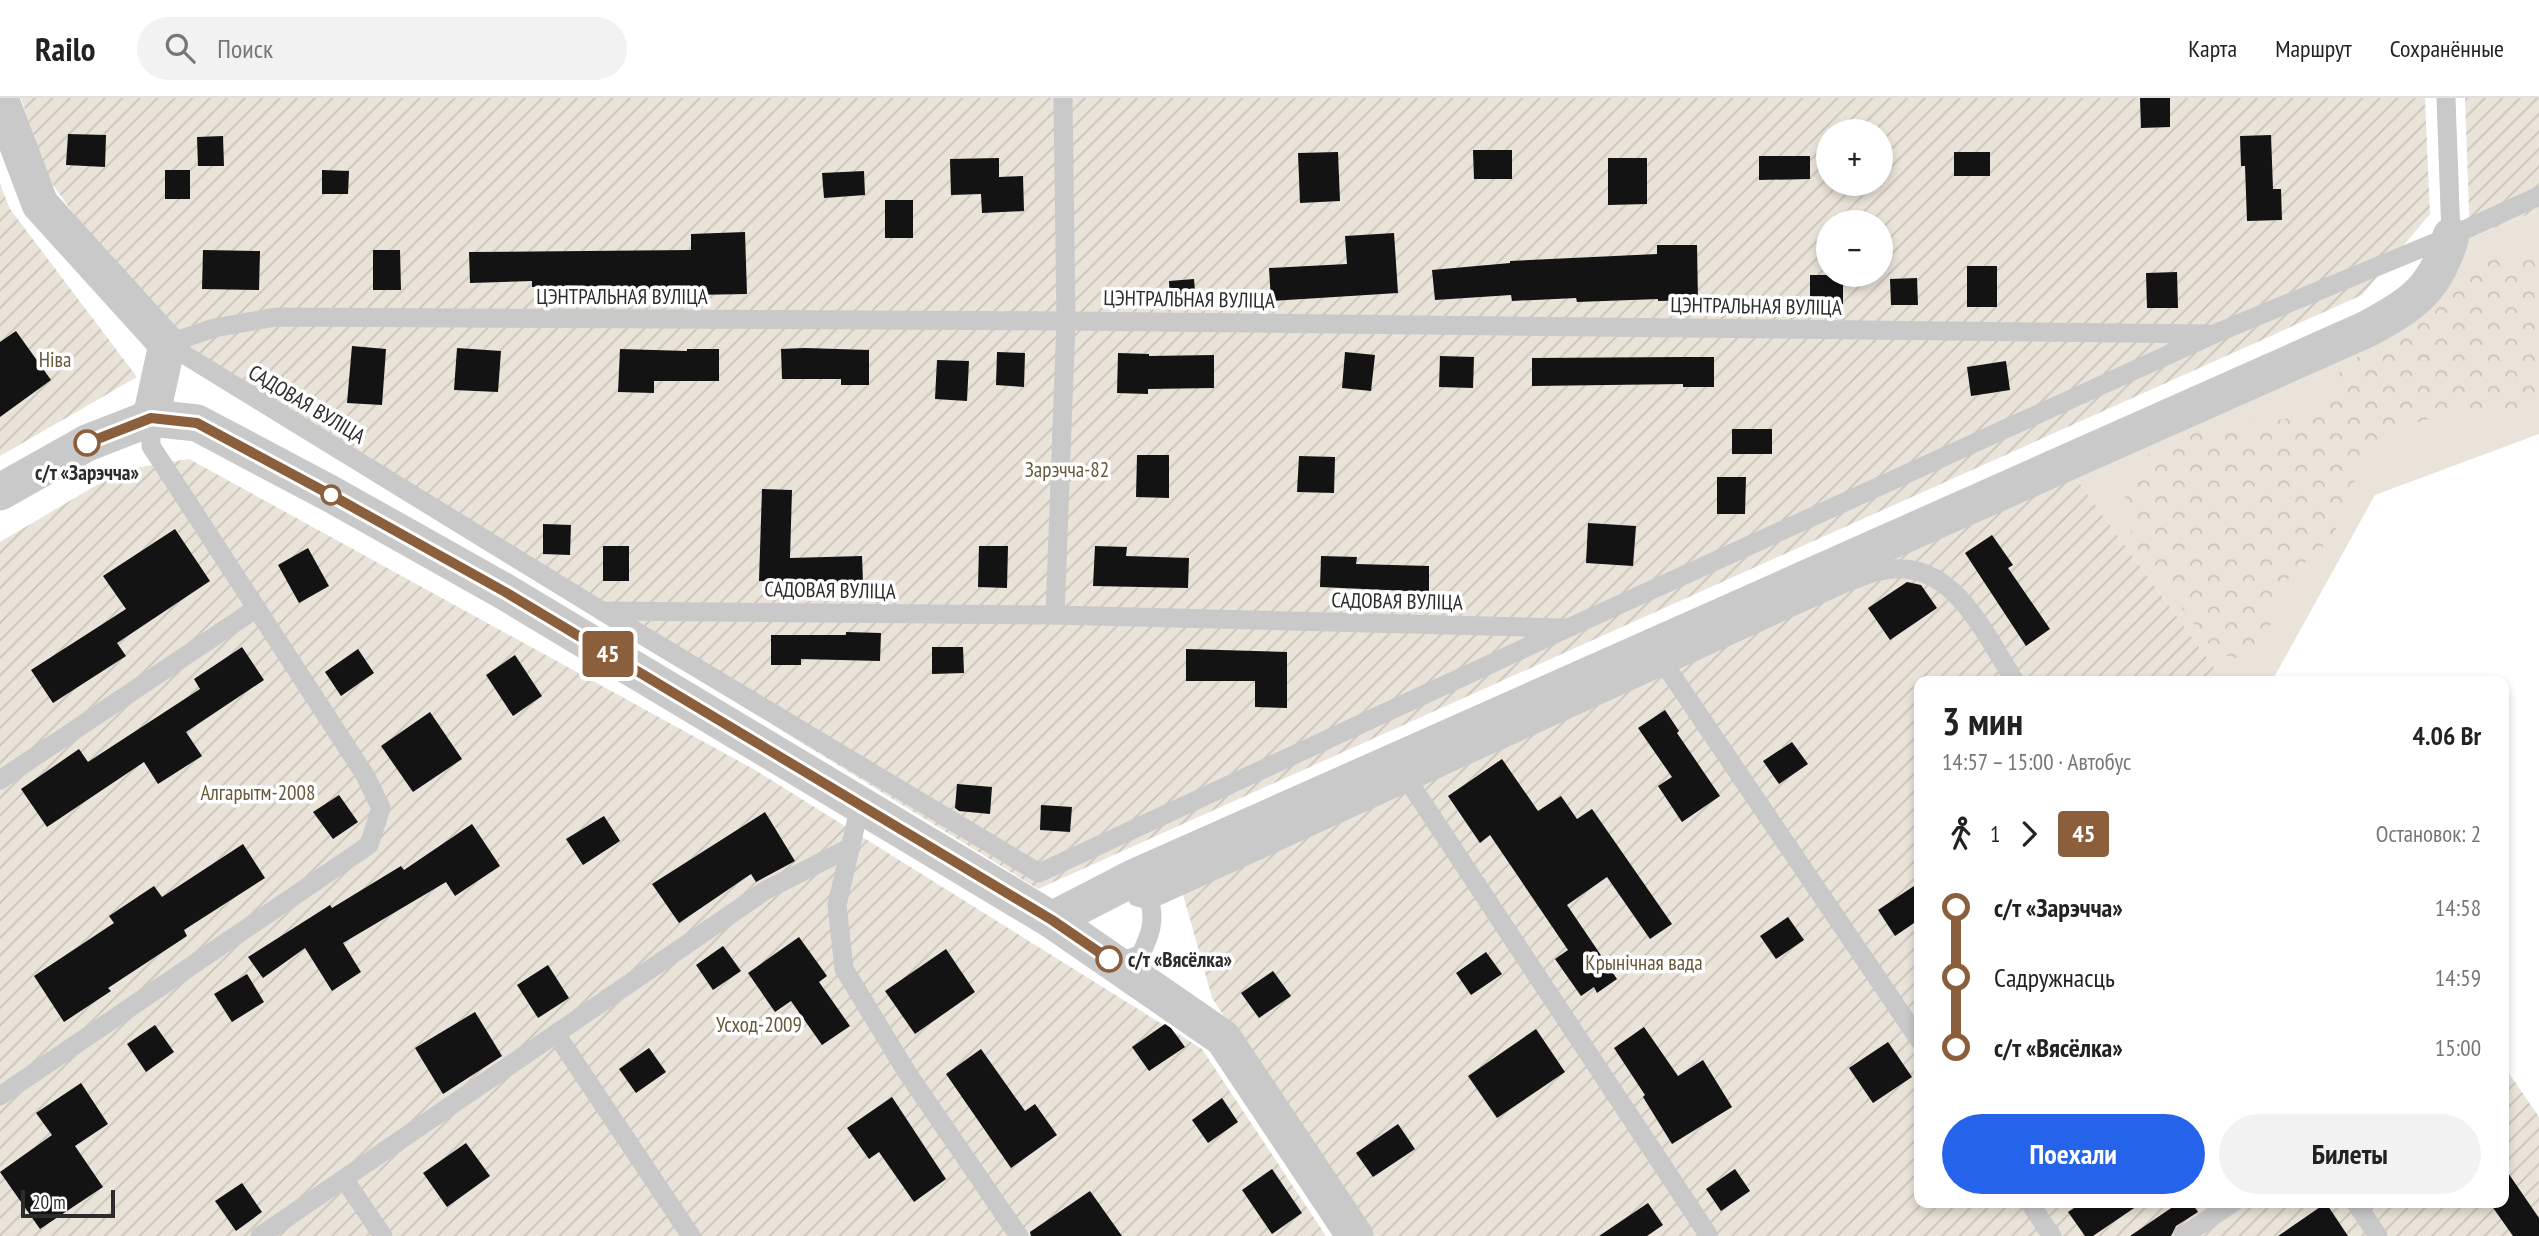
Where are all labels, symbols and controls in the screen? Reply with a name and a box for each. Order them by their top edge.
search box [137,17,627,80]
text: Railo [35,27,95,70]
icon: search [161,29,199,67]
text: Поиск [217,32,273,65]
text: Карта [2188,33,2237,64]
text: Маршрут [2275,33,2352,64]
text: Сохранённые [2390,33,2504,64]
map controls [1816,119,1893,287]
button: + [1816,119,1893,196]
button: − [1816,210,1893,287]
street label: ЦЭНТРАЛЬНАЯ ВУЛІЦА [536,283,708,310]
street label: ЦЭНТРАЛЬНАЯ ВУЛІЦА [1103,284,1275,314]
street label: ЦЭНТРАЛЬНАЯ ВУЛІЦА [1670,291,1842,321]
park label: Ніва [39,346,71,373]
street label: САДОВАЯ ВУЛІЦА [244,359,370,449]
marker: с/т «Зарэчча» [74,430,100,456]
park label: Зарэчча-82 [1025,456,1109,483]
place label: с/т «Зарэчча» [35,459,140,486]
unlabelled marker [321,485,341,505]
street label: САДОВАЯ ВУЛІЦА [764,575,896,605]
street label: САДОВАЯ ВУЛІЦА [1331,586,1463,616]
line badge: 45 [576,631,640,677]
text: 45 [597,638,619,669]
text: 3 мин [1942,696,2023,745]
text: 4.06 Br [2413,719,2481,752]
text: 14:57 – 15:00 · Автобус [1942,747,2131,776]
park label: Алгарытм-2008 [201,779,315,806]
icon: walk [1942,815,1980,853]
icon: forward [2010,815,2048,853]
text: 45 [2072,818,2095,849]
text: 1 [1990,819,2000,848]
text: Остановок: 2 [2376,819,2481,848]
text: с/т «Зарэчча» [1994,891,2123,924]
text: 14:58 [2435,893,2481,922]
marker: с/т «Вясёлка» [1096,946,1122,972]
place label: с/т «Вясёлка» [1128,946,1233,973]
park label: Крынічная вада [1585,949,1703,976]
text: Садружнасць [1994,961,2115,994]
text: 14:59 [2435,963,2481,992]
park label: Усход-2009 [716,1011,802,1038]
text: с/т «Вясёлка» [1994,1031,2123,1064]
text: 15:00 [2435,1033,2481,1062]
button: Поехали [1942,1114,2205,1194]
button: Билеты [2219,1114,2481,1194]
scale bar [21,1187,116,1219]
text: 20 m [32,1190,66,1214]

